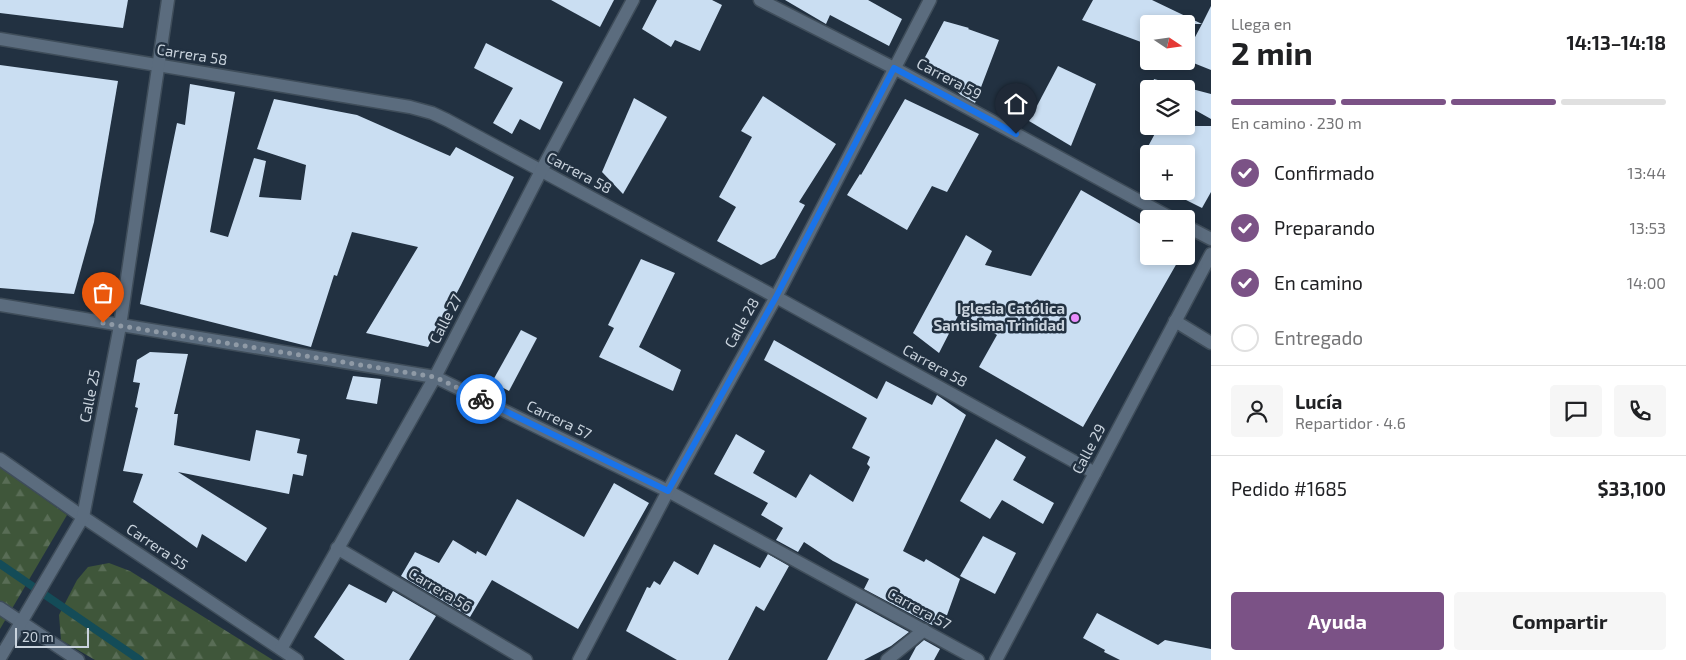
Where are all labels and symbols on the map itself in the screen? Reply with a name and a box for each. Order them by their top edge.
north arrow [1140,15,1195,70]
street label: Carrera 58 [155,40,229,68]
street label: Carrera 59 [914,54,985,103]
pin [995,83,1037,134]
street label: Carrera 58 [544,147,615,197]
pin [82,272,124,323]
street label: Calle 27 [425,290,465,346]
street label: Calle 28 [720,294,762,351]
place label: Iglesia Católica Santisima Trinidad [934,299,1065,334]
marker: Iglesia Católica Santisima Trinidad [1069,312,1081,324]
street label: Carrera 58 [900,340,971,390]
street label: Calle 25 [75,368,103,424]
courier [456,374,506,424]
street label: Carrera 57 [524,396,595,443]
street label: Calle 29 [1067,420,1109,477]
street label: Carrera 55 [123,519,192,573]
street label: Carrera 56 [405,563,476,615]
street label: Carrera 57 [885,583,955,633]
scale bar [15,625,89,648]

